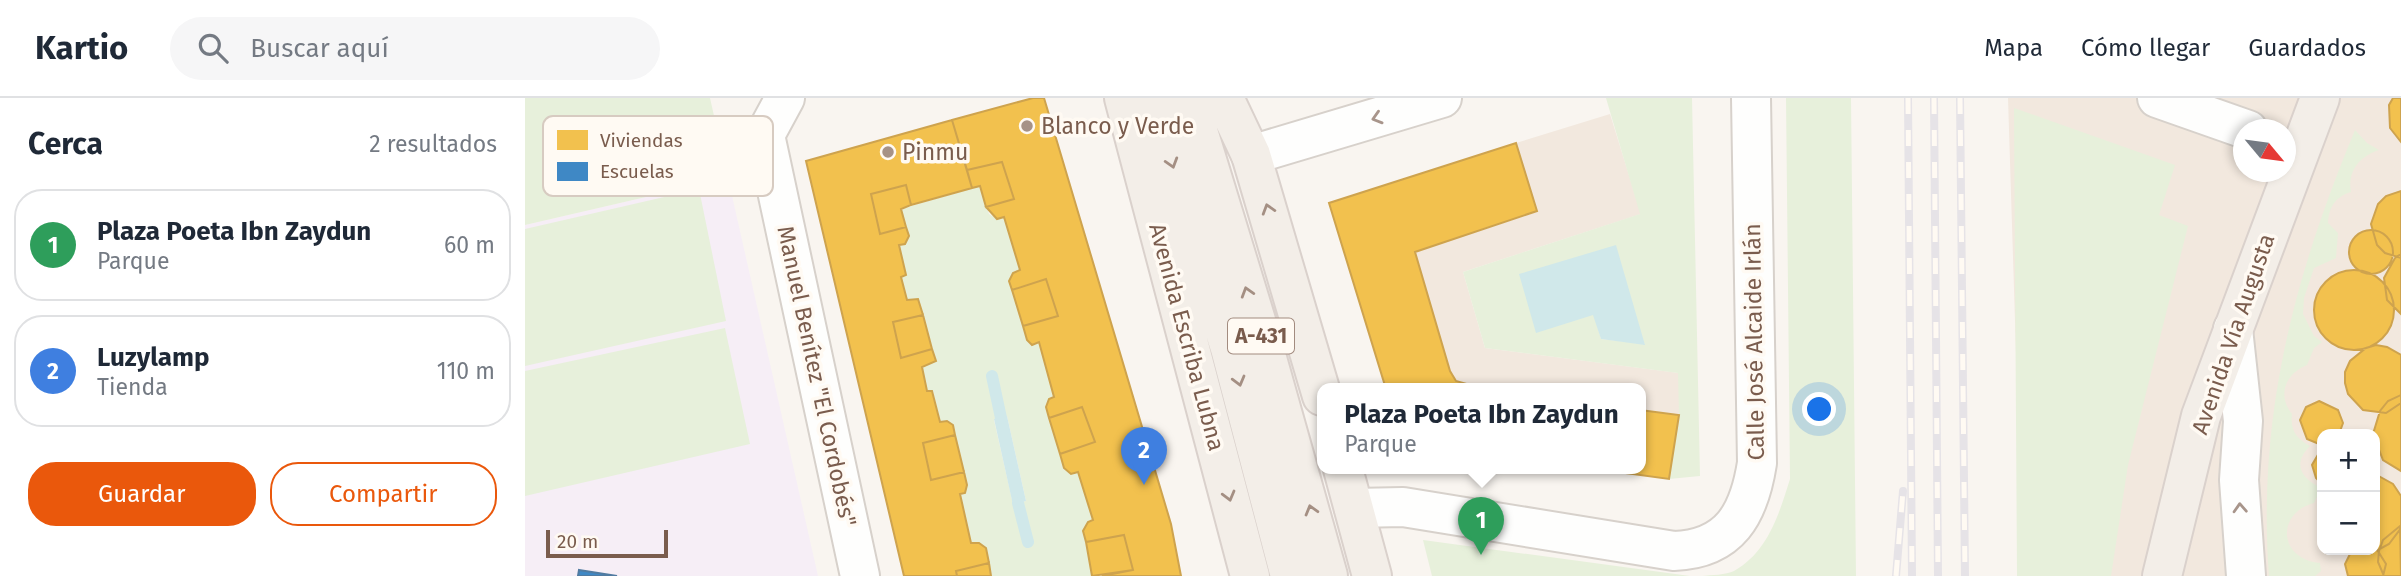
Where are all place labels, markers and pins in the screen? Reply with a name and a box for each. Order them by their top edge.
place label: Blanco y Verde [1041,112,1194,140]
marker: Blanco y Verde [1019,118,1035,134]
place label: Pinmu [902,138,968,166]
marker: Pinmu [880,144,896,160]
pin: 2 [1121,427,1167,485]
pin: 1 [1458,497,1504,555]

